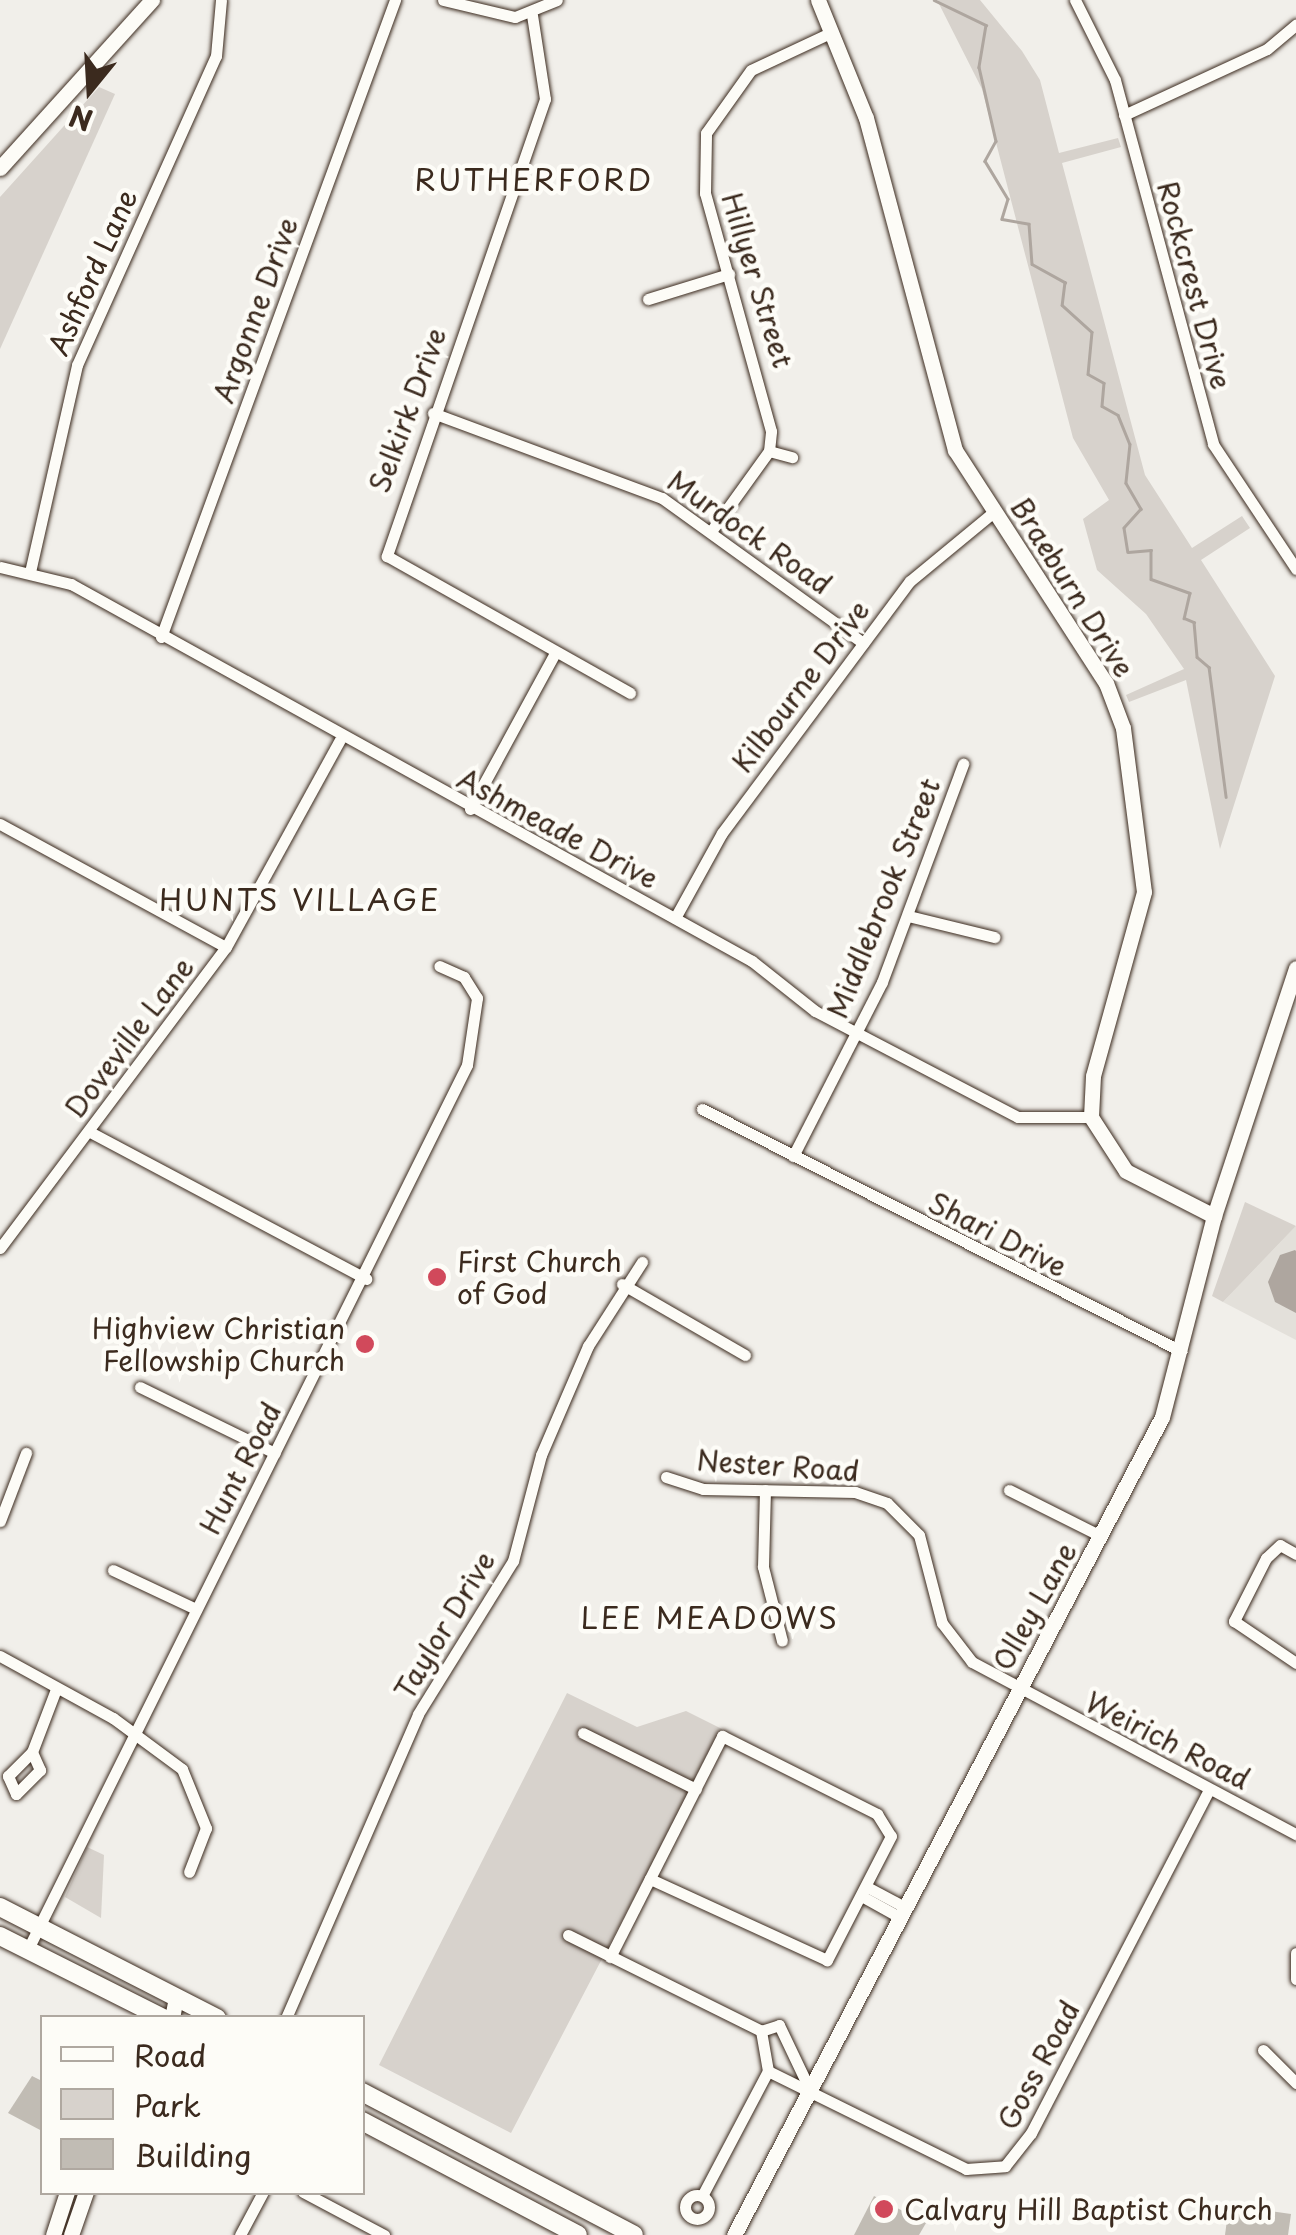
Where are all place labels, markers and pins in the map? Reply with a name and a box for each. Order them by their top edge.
place label: First Church of God [457,1244,622,1310]
marker: First Church of God [426,1266,448,1288]
place label: Highview Christian Fellowship Church [93,1311,345,1377]
marker: Highview Christian Fellowship Church [354,1333,376,1355]
place label: Calvary Hill Baptist Church [904,2192,1277,2226]
marker: Calvary Hill Baptist Church [873,2198,895,2220]

